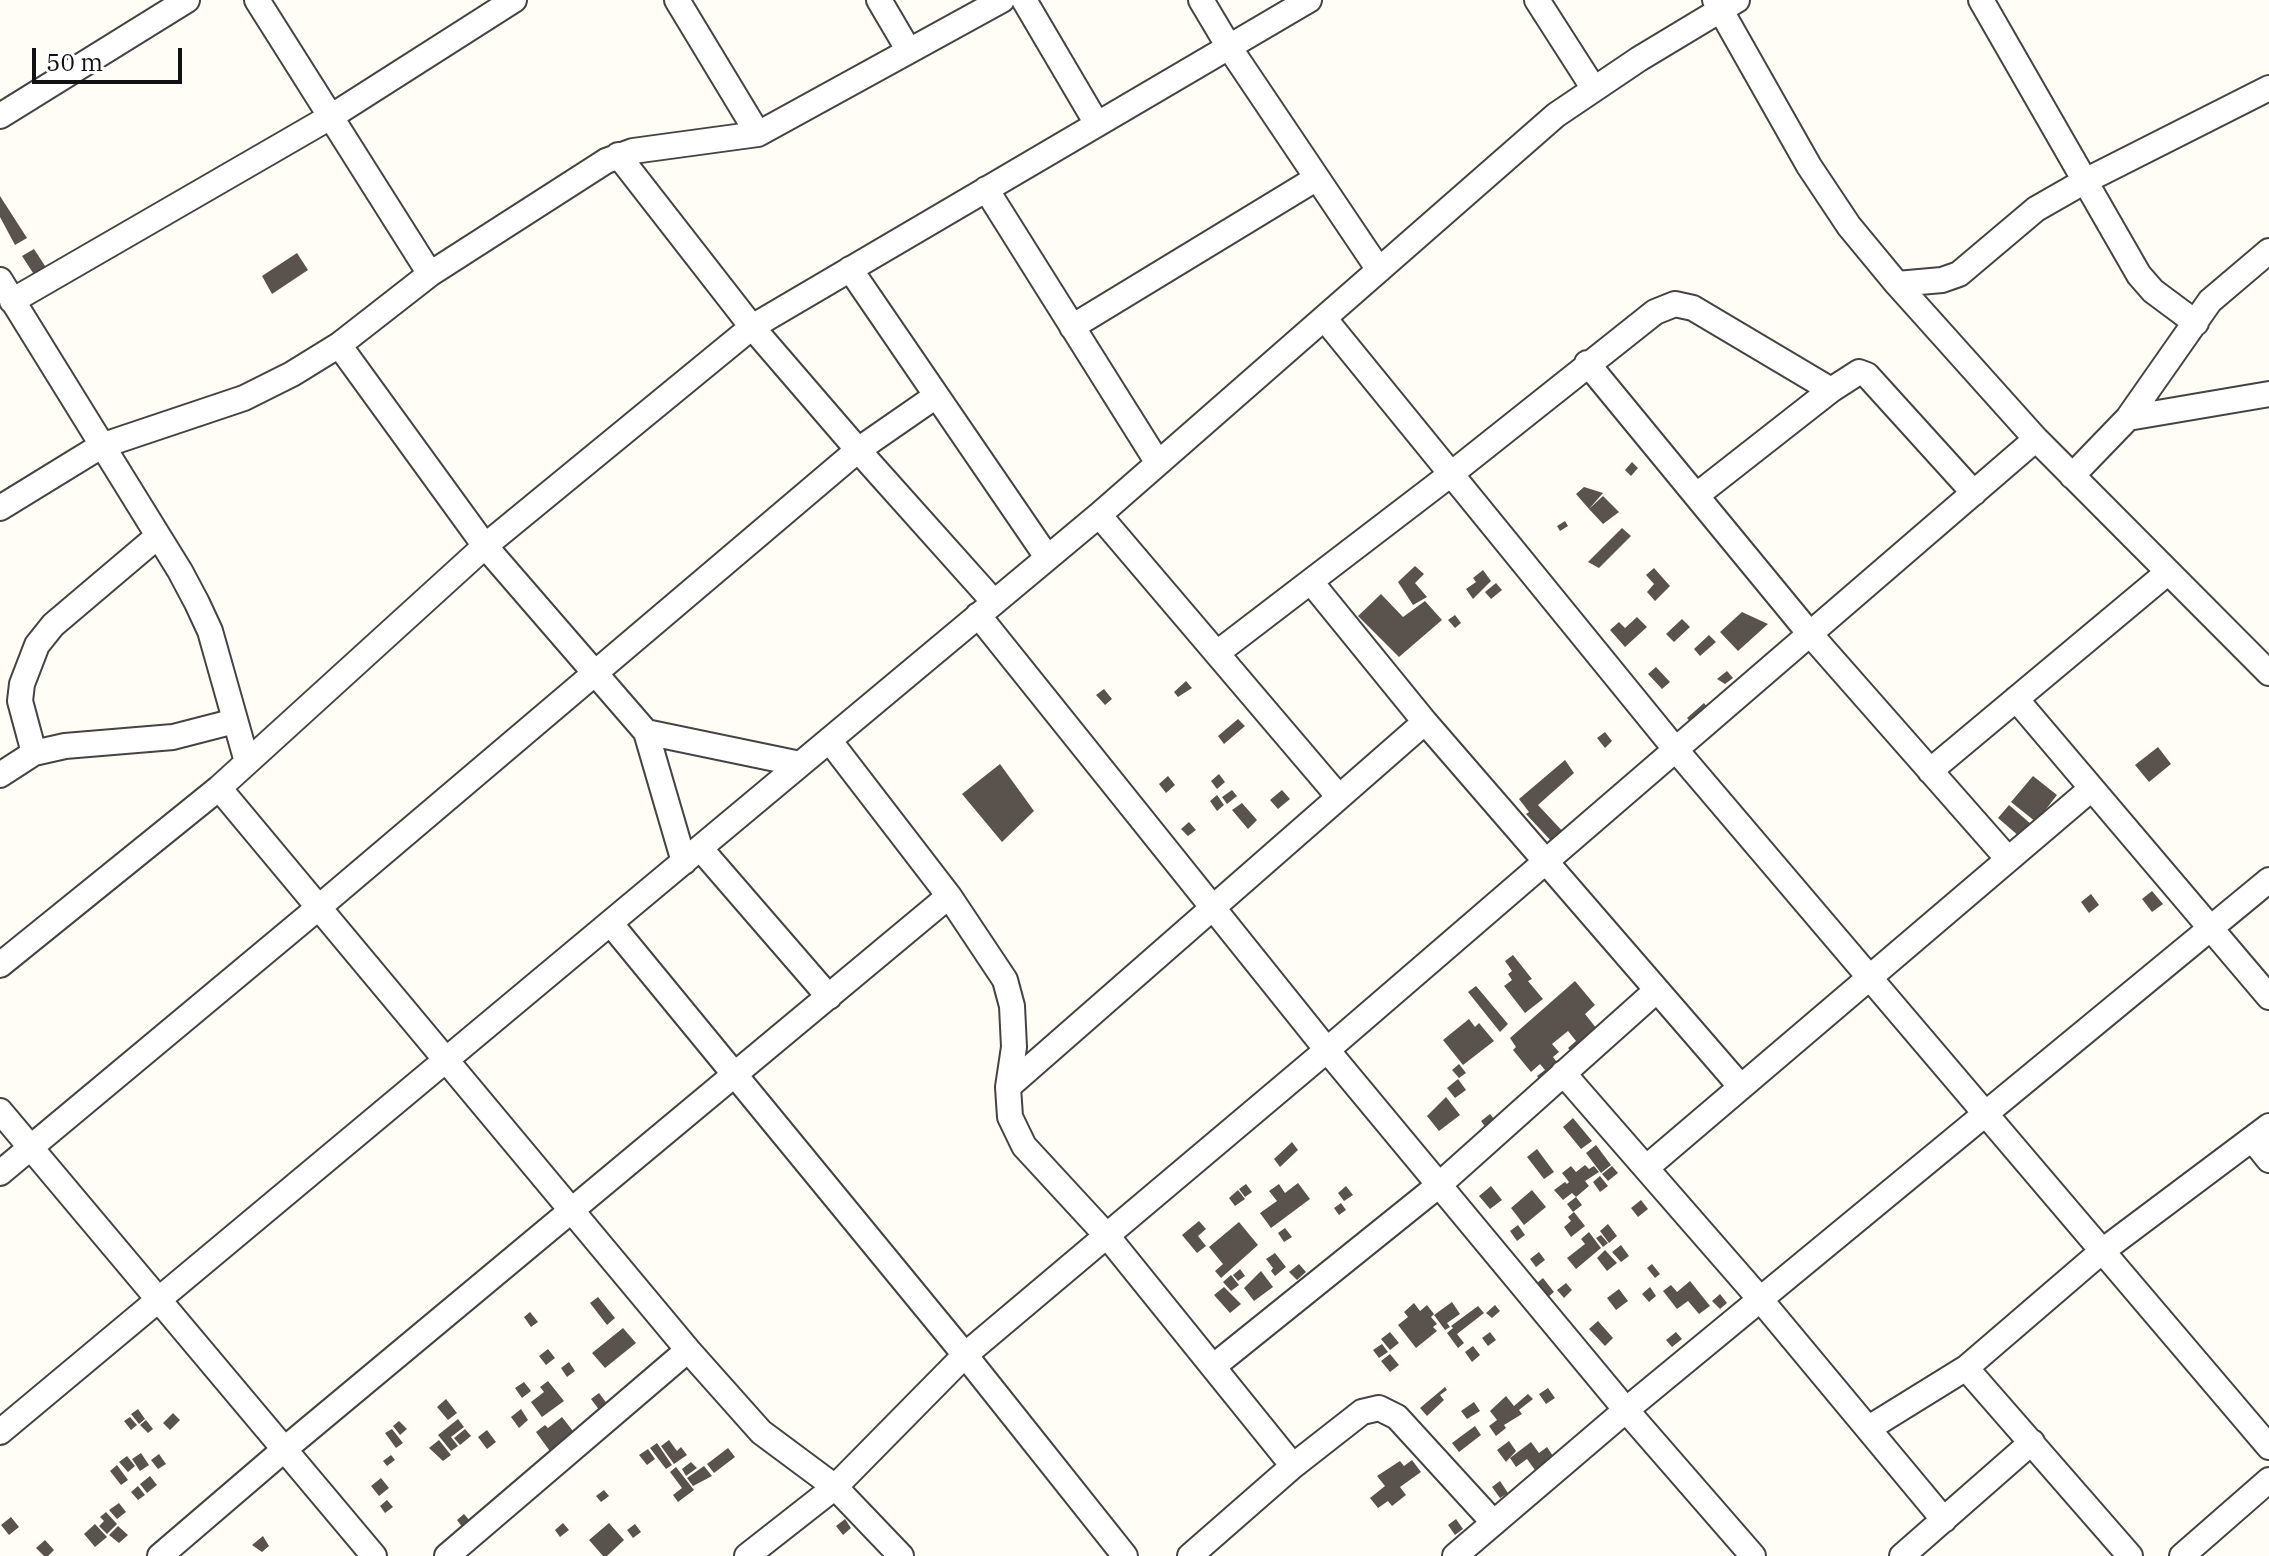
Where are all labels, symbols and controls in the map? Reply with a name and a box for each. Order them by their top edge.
scale bar [36,32,186,82]
text: 50 m [46,46,103,78]

